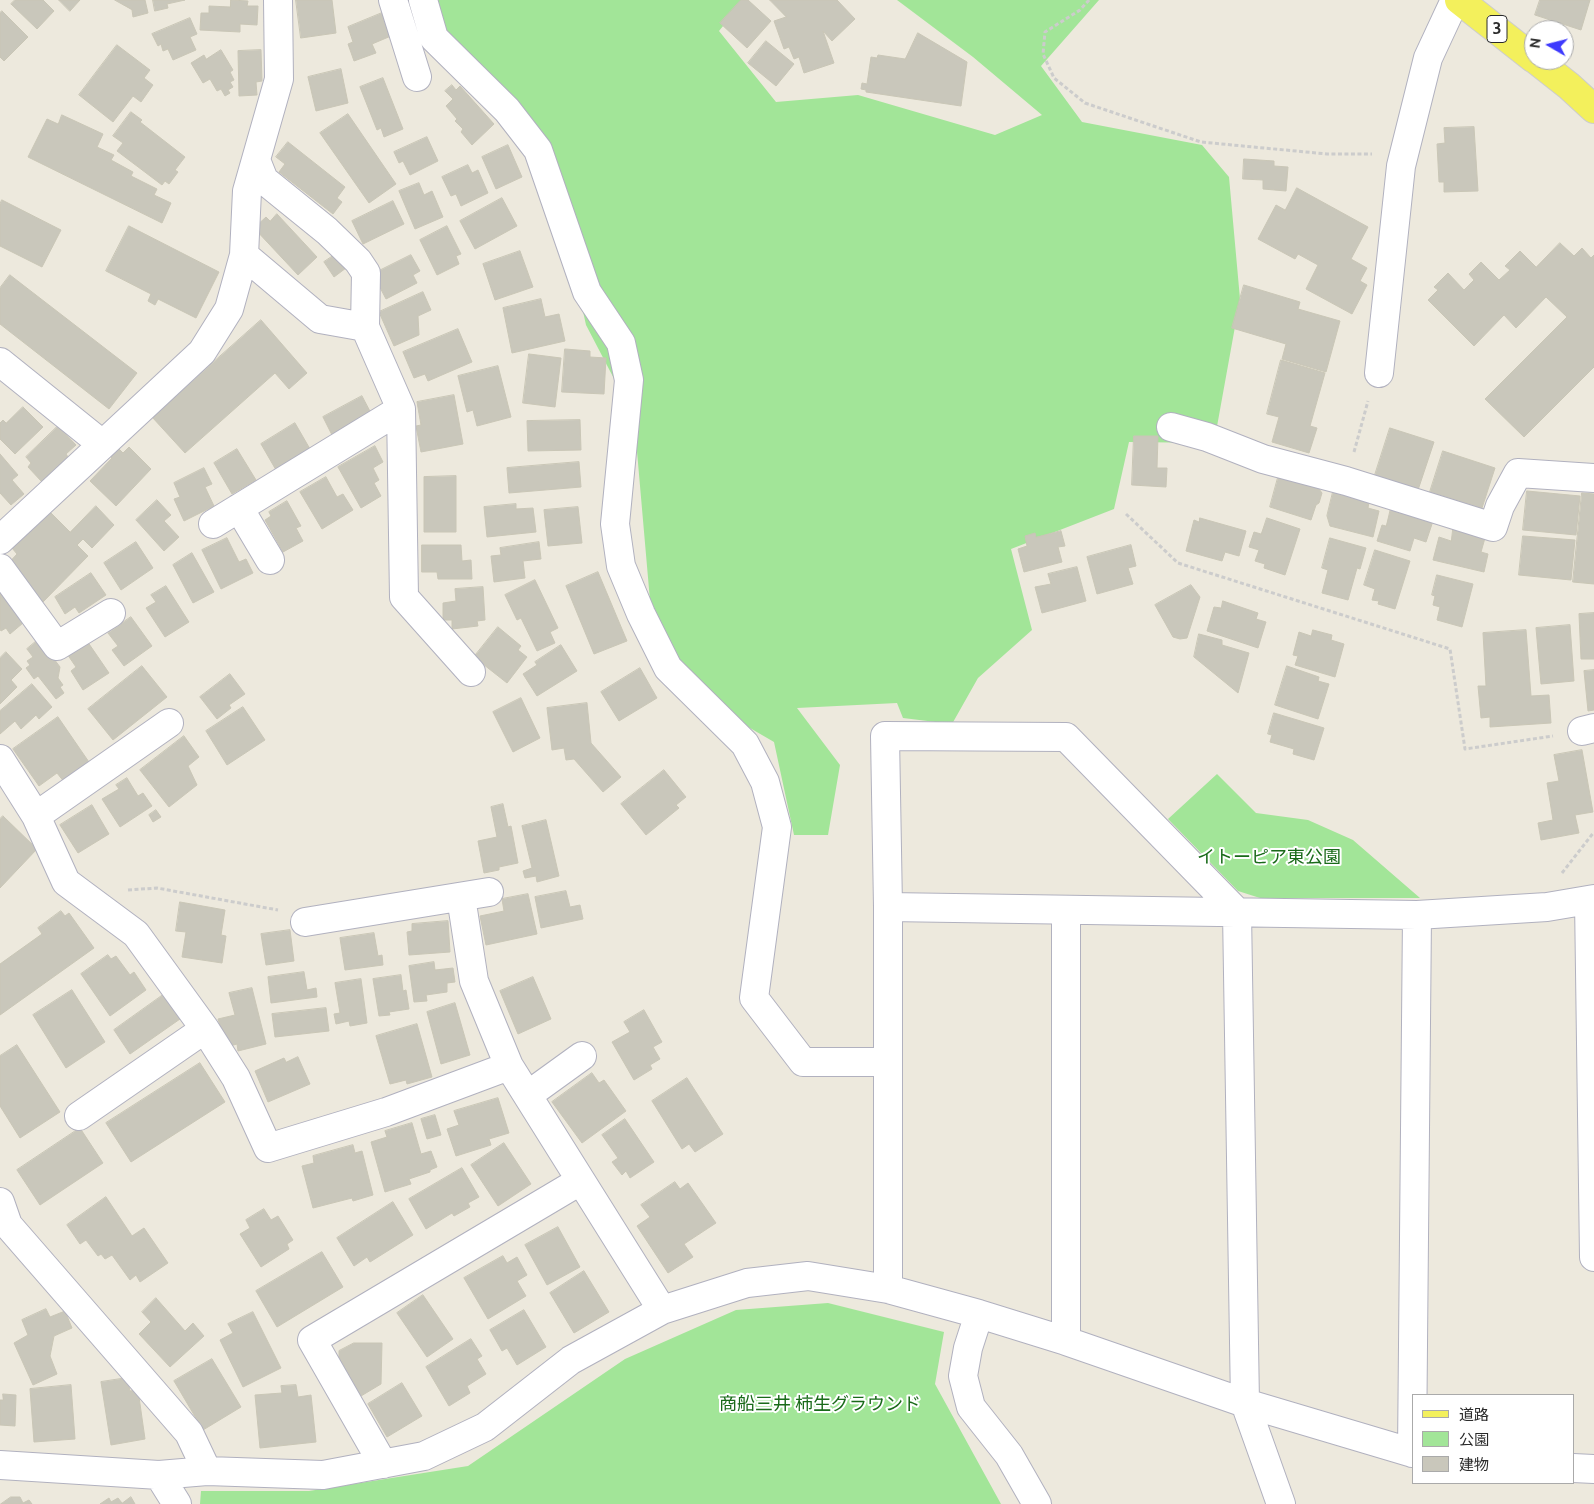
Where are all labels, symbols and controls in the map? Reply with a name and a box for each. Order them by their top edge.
road number: 3 [1487,15,1507,42]
north arrow [1524,20,1574,70]
text: N [1526,37,1544,49]
park label: イトーピア東公園 [1197,846,1341,868]
park label: 商船三井 柿生グラウンド [719,1393,921,1415]
legend [1412,1394,1574,1484]
text: 道路 [1459,1406,1489,1423]
text: 公園 [1459,1431,1489,1448]
text: 建物 [1459,1456,1489,1473]

